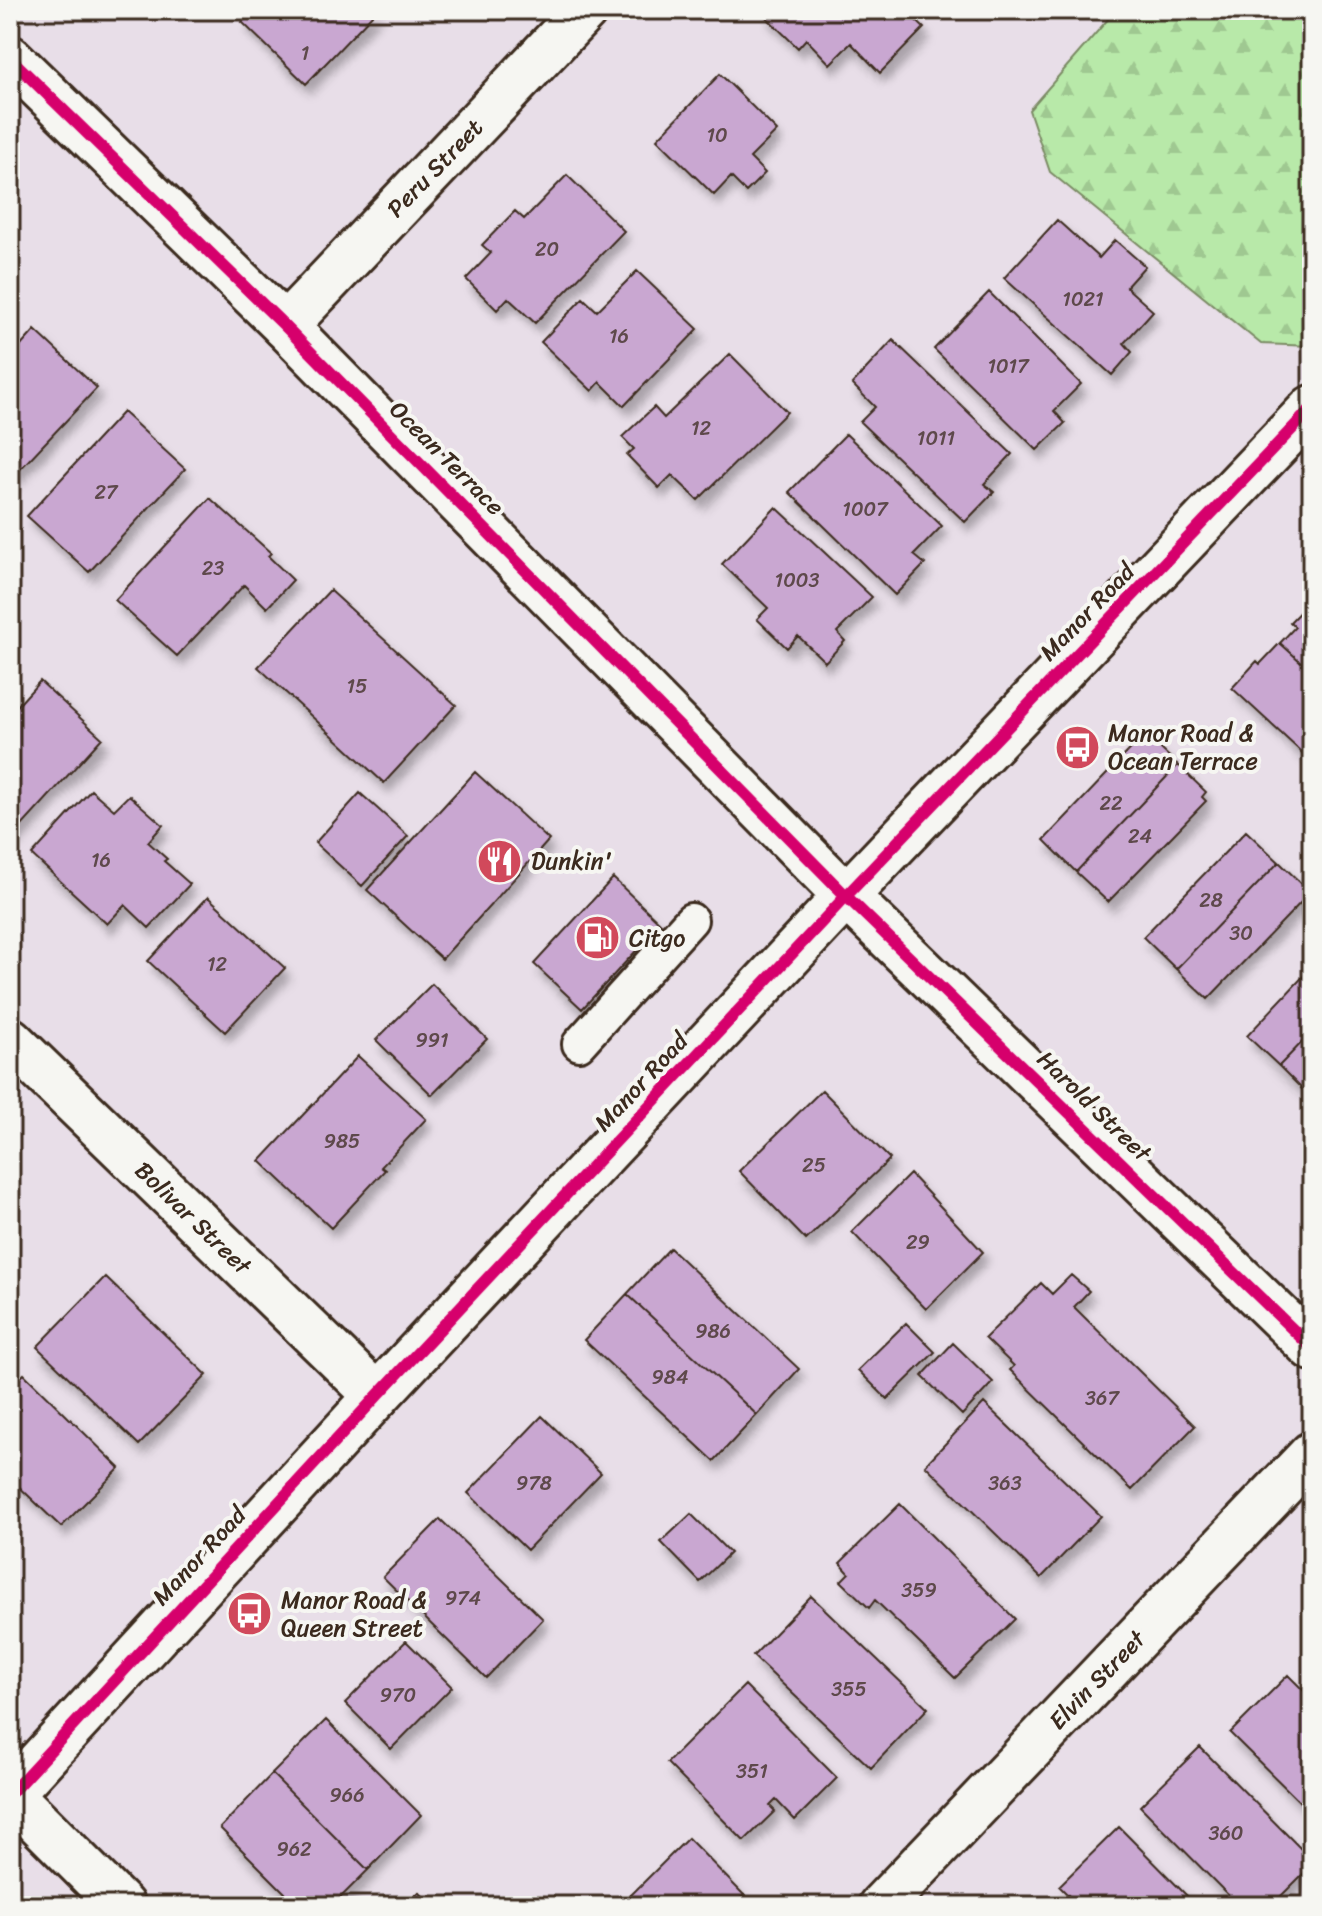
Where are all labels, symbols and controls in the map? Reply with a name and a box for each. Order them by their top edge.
house number: 1 [301,36,309,71]
street label: Peru Street [376,108,494,228]
house number: 10 [706,118,728,153]
house number: 20 [535,232,559,267]
house number: 1021 [1062,282,1104,317]
house number: 16 [609,319,629,354]
house number: 1017 [987,349,1030,384]
street label: Ocean Terrace [379,390,515,526]
house number: 12 [691,411,712,446]
house number: 1011 [917,421,955,456]
house number: 27 [95,475,119,510]
house number: 1007 [842,492,889,527]
house number: 23 [202,551,224,586]
street label: Manor Road [1029,552,1146,671]
house number: 1003 [775,563,819,598]
house number: 15 [347,669,367,704]
place label: Manor Road & Ocean Terrace [1108,712,1258,782]
bus stop icon: Manor Road & Ocean Terrace [1053,723,1101,771]
house number: 22 [1099,786,1123,821]
house number: 24 [1128,819,1152,854]
restaurant icon: Dunkin' [476,837,524,885]
place label: Dunkin' [531,840,613,882]
house number: 16 [91,843,111,878]
house number: 28 [1199,883,1223,918]
fuel station icon: Citgo [574,914,622,962]
house number: 30 [1229,916,1253,951]
place label: Citgo [629,917,685,959]
house number: 12 [207,947,228,982]
street label: Manor Road [583,1021,700,1142]
house number: 991 [415,1023,449,1058]
street label: Harold Street [1027,1040,1162,1173]
house number: 985 [324,1124,360,1159]
house number: 25 [802,1148,826,1183]
street label: Bolivar Street [125,1151,262,1286]
house number: 29 [906,1225,930,1260]
house number: 986 [695,1314,731,1349]
house number: 984 [652,1360,688,1395]
house number: 367 [1085,1381,1120,1416]
house number: 978 [516,1466,552,1501]
house number: 363 [988,1466,1022,1501]
street label: Manor Road [141,1495,258,1616]
house number: 359 [901,1573,937,1608]
place label: Manor Road & Queen Street [281,1579,426,1649]
house number: 974 [445,1581,481,1616]
bus stop icon: Manor Road & Queen Street [226,1590,274,1638]
street label: Elvin Street [1038,1619,1157,1740]
house number: 355 [831,1672,867,1707]
house number: 970 [380,1678,416,1713]
house number: 351 [736,1754,768,1789]
house number: 966 [330,1778,365,1813]
house number: 360 [1209,1816,1243,1851]
house number: 962 [276,1832,312,1867]

